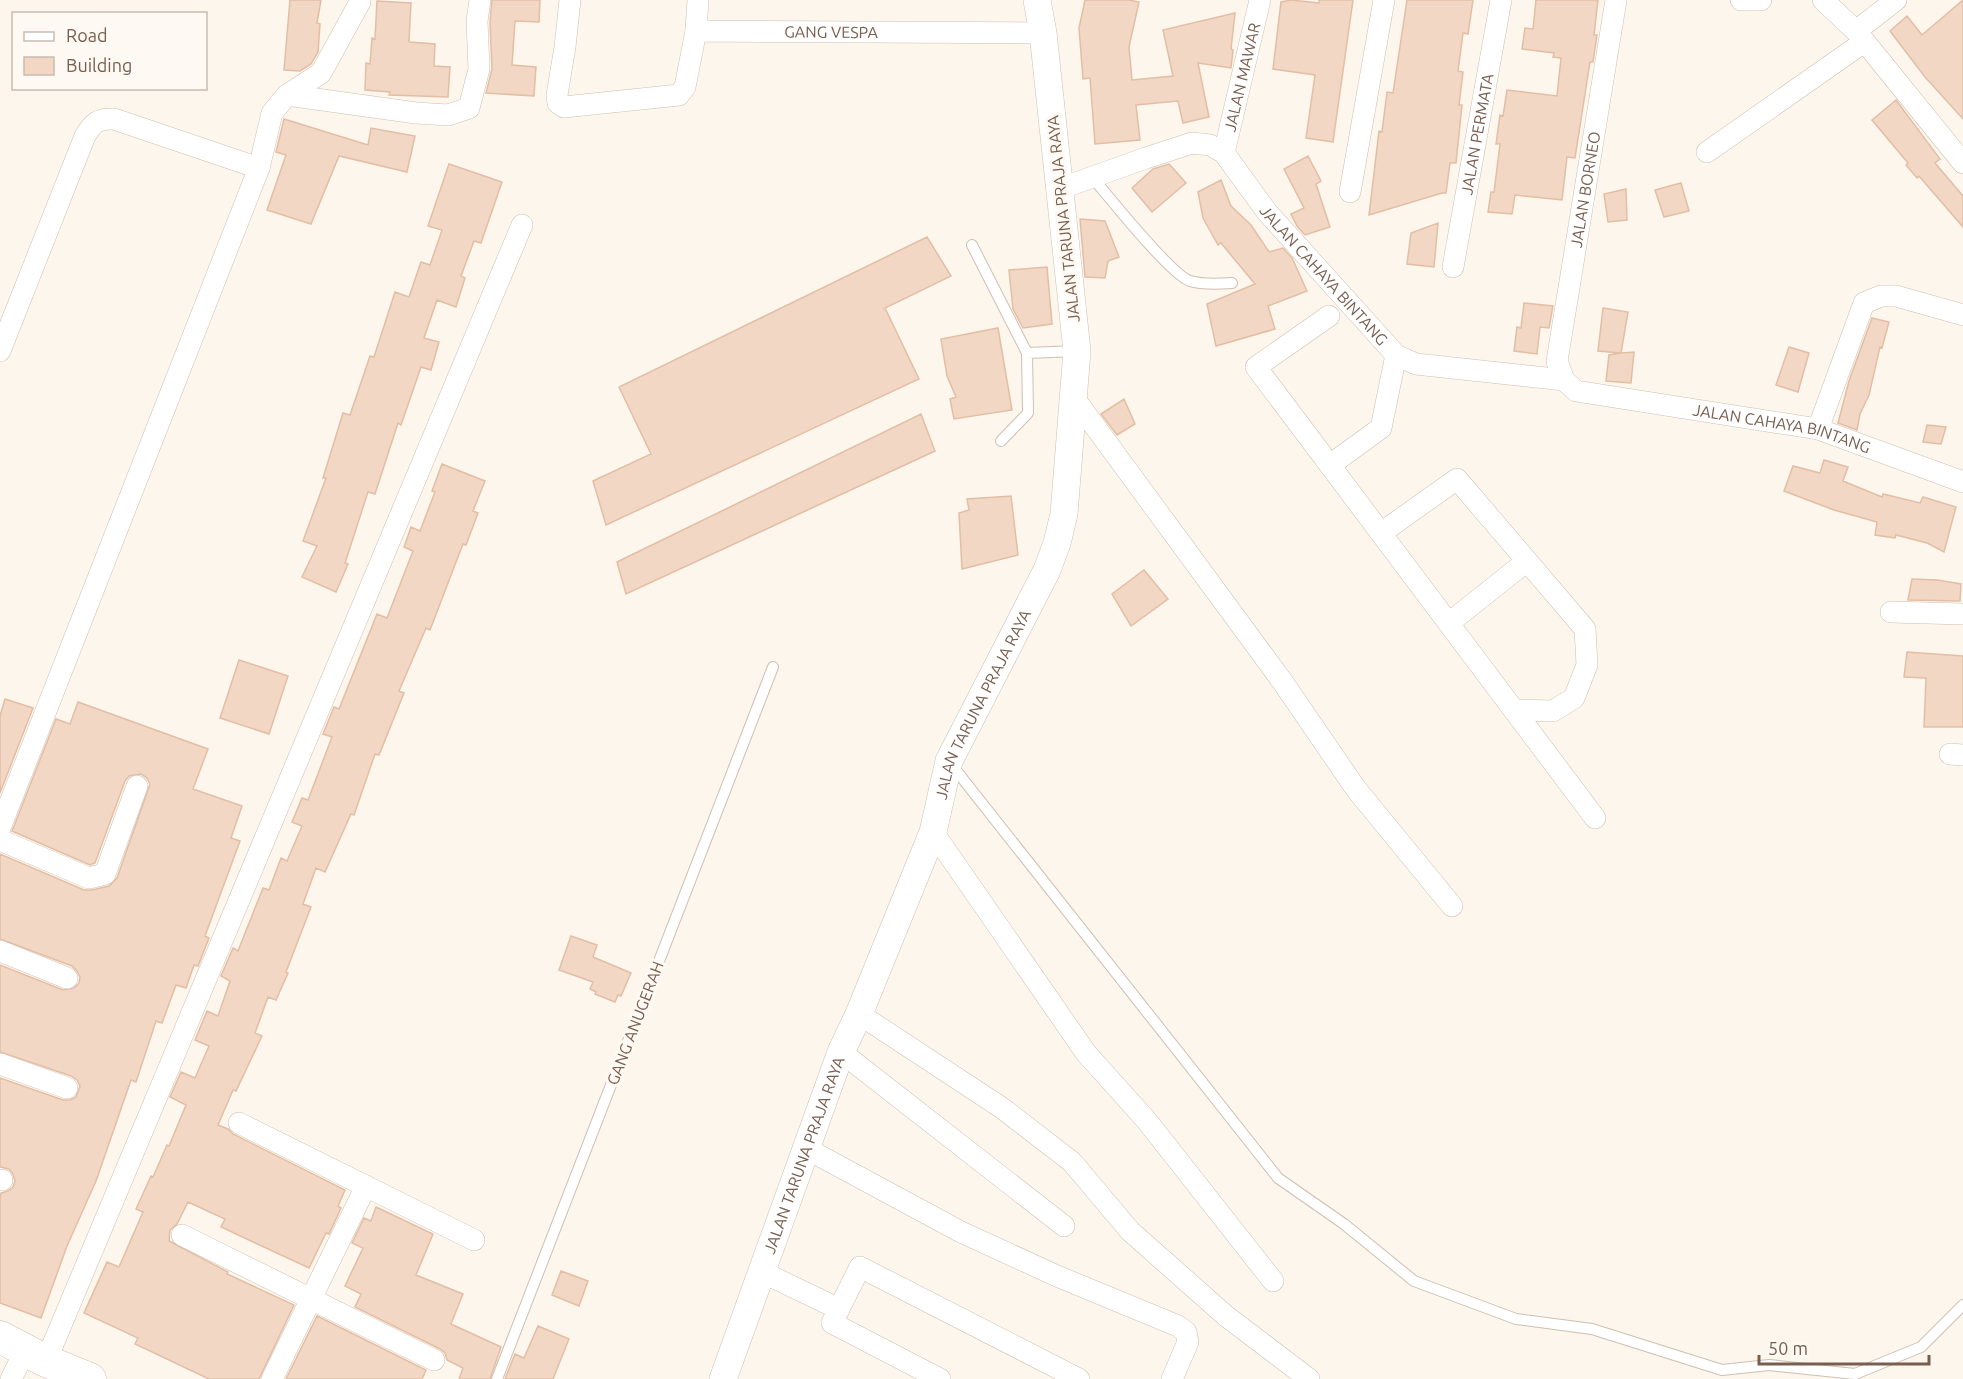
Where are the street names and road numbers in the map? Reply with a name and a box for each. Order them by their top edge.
street label: JALAN MAWAR [1220,21,1263,133]
street label: GANG VESPA [784,23,879,41]
street label: JALAN PERMATA [1457,72,1497,196]
street label: JALAN TARUNA PRAJA RAYA [1043,114,1083,323]
street label: JALAN BORNEO [1567,130,1603,249]
street label: JALAN CAHAYA BINTANG [1256,202,1392,349]
street label: JALAN CAHAYA BINTANG [1692,400,1873,456]
street label: JALAN TARUNA PRAJA RAYA [932,606,1035,801]
street label: GANG ANUGERAH [603,959,667,1087]
street label: JALAN TARUNA PRAJA RAYA [760,1054,848,1256]

